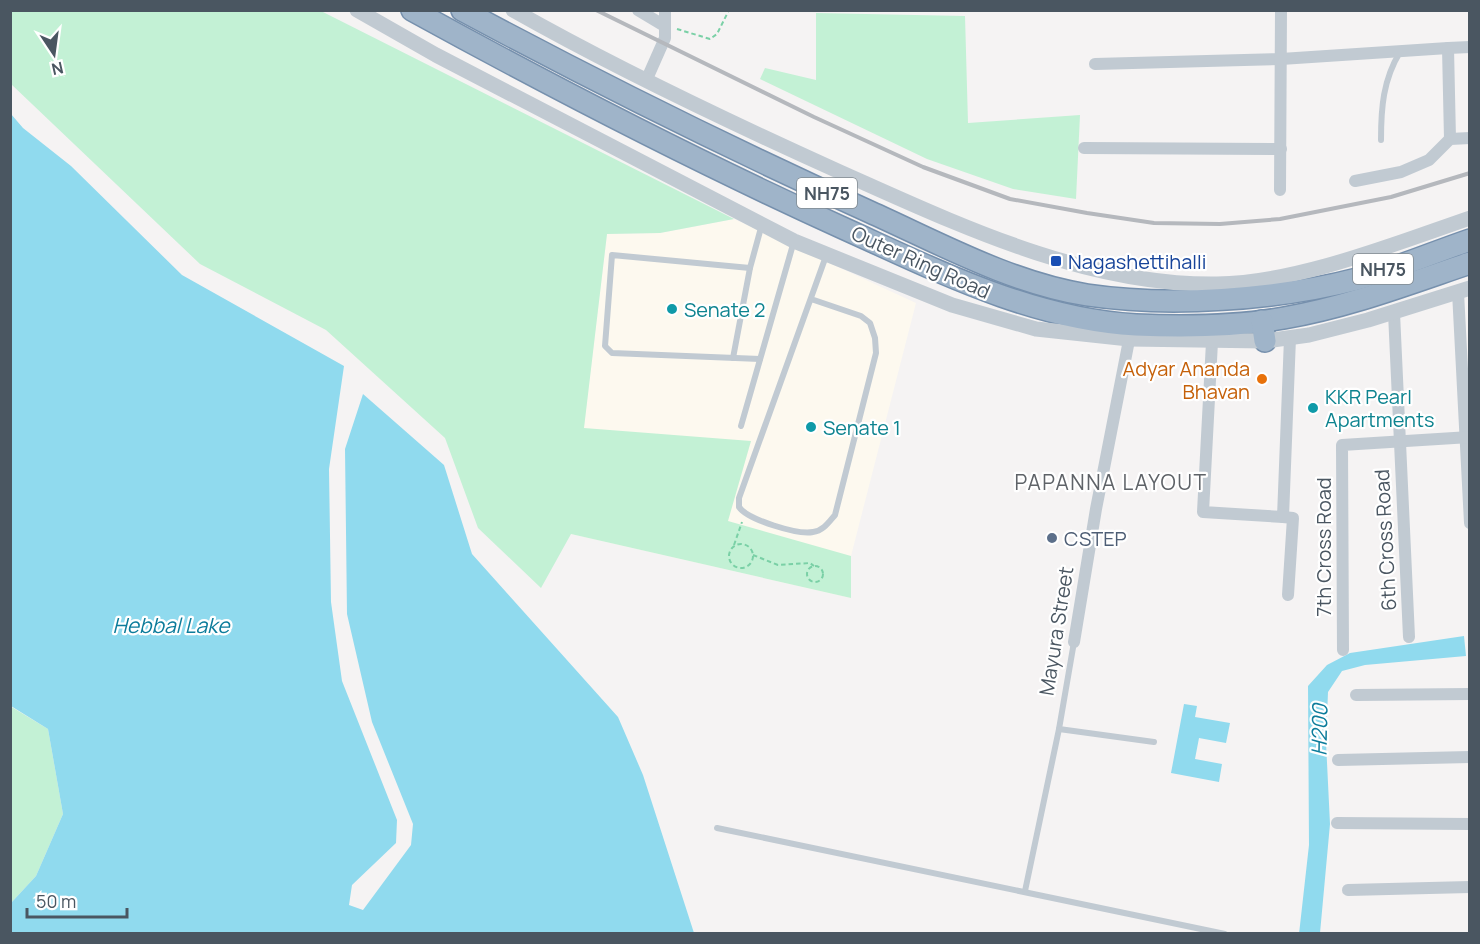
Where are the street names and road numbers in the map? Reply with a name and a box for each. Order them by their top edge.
road number: NH75 [797,178,857,208]
street label: Outer Ring Road [847,219,995,305]
road number: NH75 [1353,254,1413,284]
street label: 6th Cross Road [1368,469,1402,611]
street label: 7th Cross Road [1310,477,1337,617]
street label: Mayura Street [1032,564,1080,698]

